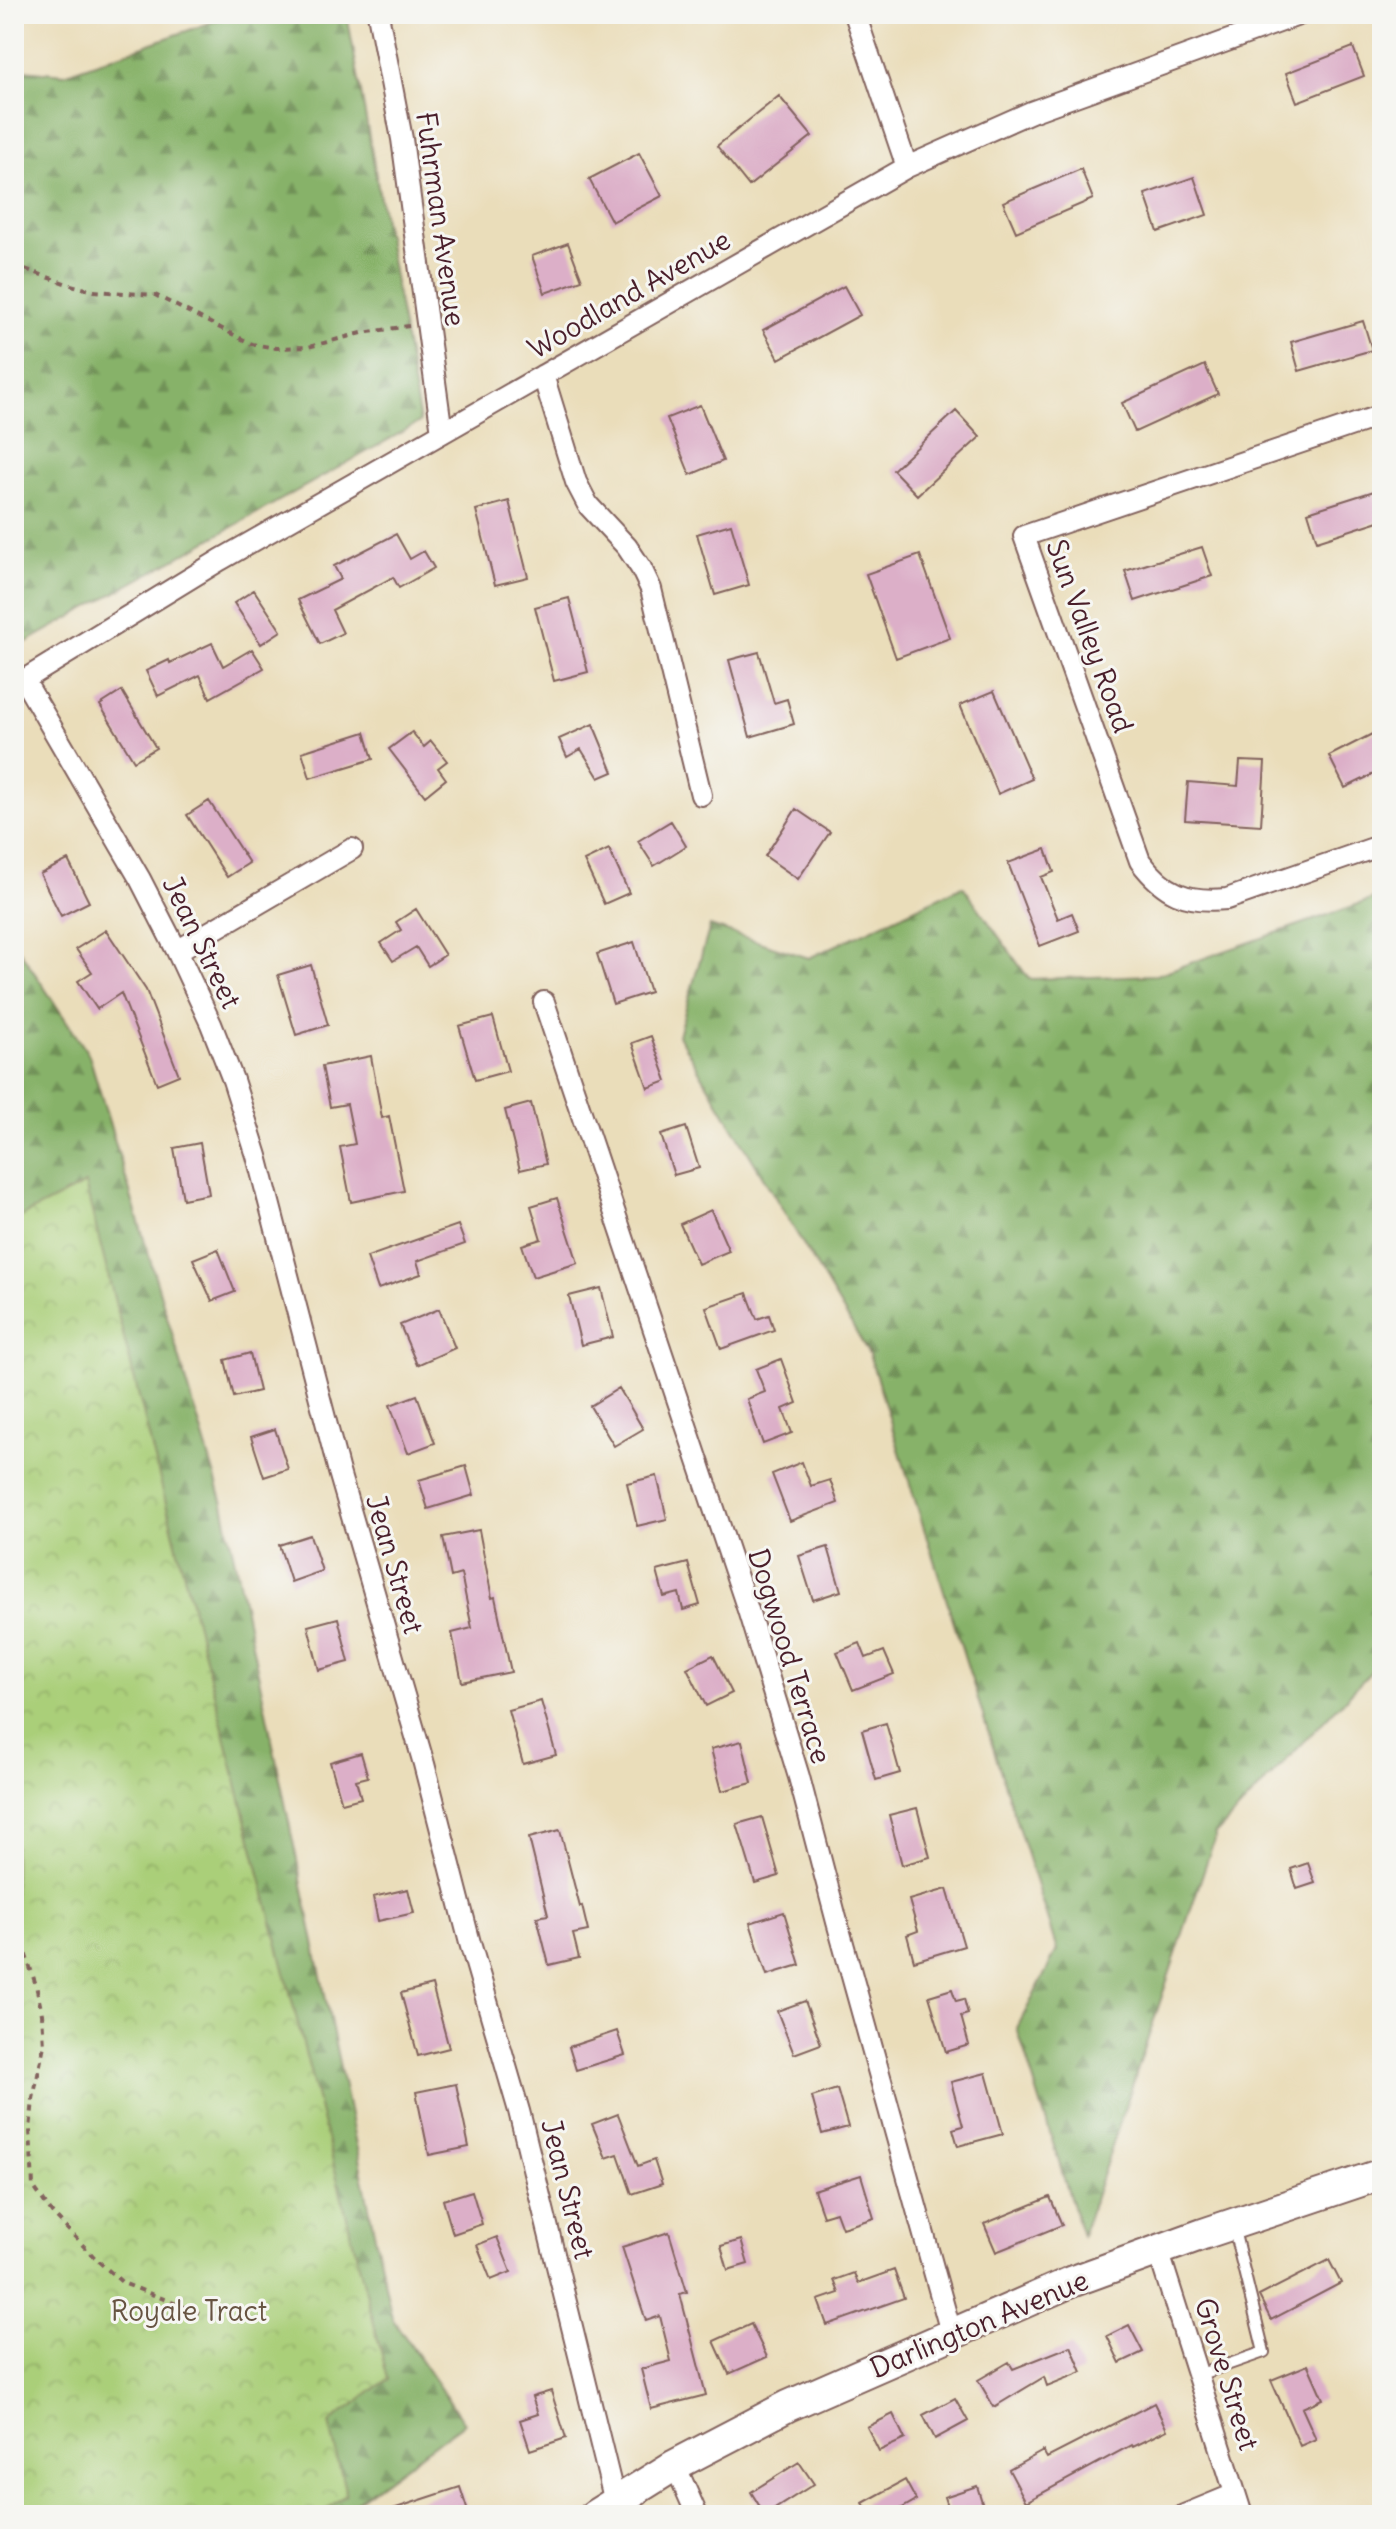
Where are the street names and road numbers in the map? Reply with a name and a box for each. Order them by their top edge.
street label: Fuhrman Avenue [408,110,474,328]
street label: Woodland Avenue [521,221,737,367]
street label: Sun Valley Road [1038,534,1142,738]
street label: Jean Street [154,870,250,1014]
street label: Jean Street [358,1490,432,1638]
street label: Dogwood Terrace [740,1544,840,1768]
street label: Jean Street [533,2115,603,2263]
street label: Darlington Avenue [864,2262,1094,2386]
street label: Grove Street [1187,2294,1267,2454]

